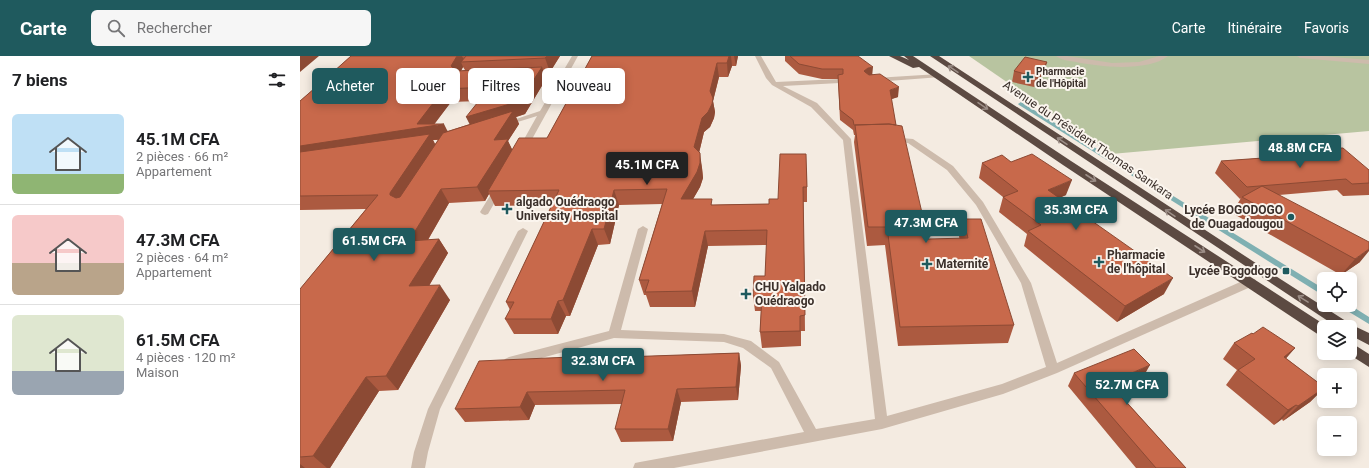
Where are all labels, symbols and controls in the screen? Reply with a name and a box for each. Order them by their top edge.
search box [91,10,371,46]
text: Carte [20,17,67,40]
icon: search [105,17,127,39]
text: Rechercher [137,19,212,37]
text: Carte [1172,20,1205,36]
text: Itinéraire [1227,20,1282,36]
text: Favoris [1304,20,1349,36]
one-way arrow [948,65,959,73]
place label: Pharmacie de l'Hôpital [1036,66,1086,89]
chip: Acheter [312,68,388,104]
chip: Louer [396,68,460,104]
chip: Filtres [468,68,534,104]
chip: Nouveau [542,68,625,104]
icon: filters [266,69,288,91]
text: 7 biens [12,70,67,90]
marker: Pharmacie de l'Hôpital [1023,72,1033,82]
street label: Avenue du Président Thomas Sankara [1000,78,1176,202]
one-way arrow [977,102,988,110]
text: 45.1M CFA [136,129,220,149]
icon: home [44,130,92,178]
pin: 48.8M CFA [1254,135,1346,169]
one-way arrow [1057,137,1068,145]
text: 48.8M CFA [1268,140,1332,155]
text: 2 pièces · 66 m² [136,149,228,164]
pin: 45.1M CFA [601,152,693,186]
text: 45.1M CFA [615,157,679,172]
text: Appartement [136,164,212,179]
one-way arrow [1085,175,1097,183]
place label: algado Ouédraogo University Hospital [516,195,618,223]
pin: 35.3M CFA [1030,197,1122,231]
text: 35.3M CFA [1044,202,1108,217]
marker: algado Ouédraogo University Hospital [501,203,513,215]
place label: Lycée BOGODOGO de Ouagadougou [1184,203,1283,231]
one-way arrow [1165,209,1176,217]
pin: 47.3M CFA [880,210,972,244]
marker: Lycée BOGODOGO de Ouagadougou [1286,212,1296,222]
text: 47.3M CFA [894,215,958,230]
pin: 61.5M CFA [328,228,420,262]
text: 47.3M CFA [136,230,220,250]
icon: home [44,231,92,279]
text: 61.5M CFA [342,233,406,248]
one-way arrow [1194,245,1205,253]
place label: Pharmacie de l'hôpital [1107,248,1166,276]
text: 2 pièces · 64 m² [136,250,228,265]
place label: Maternité [936,257,989,271]
marker: Pharmacie de l'hôpital [1094,257,1104,267]
marker: Maternité [921,258,933,270]
place label: Lycée Bogodogo [1189,264,1278,278]
text: Appartement [136,265,212,280]
marker: Lycée Bogodogo [1281,266,1291,276]
map controls [1317,272,1357,456]
button: locate [1317,272,1357,312]
place label: CHU Yalgado Ouédraogo [755,280,826,308]
marker: CHU Yalgado Ouédraogo [740,288,752,300]
one-way arrow [1297,295,1308,303]
button: layers [1317,320,1357,360]
text: 61.5M CFA [136,330,220,350]
icon: home [44,331,92,379]
pin: 32.3M CFA [557,348,649,382]
text: 4 pièces · 120 m² [136,350,235,365]
text: 32.3M CFA [571,353,635,368]
text: Maison [136,365,179,380]
button: + [1317,368,1357,408]
pin: 52.7M CFA [1081,372,1173,406]
text: 52.7M CFA [1095,377,1159,392]
button: − [1317,416,1357,456]

